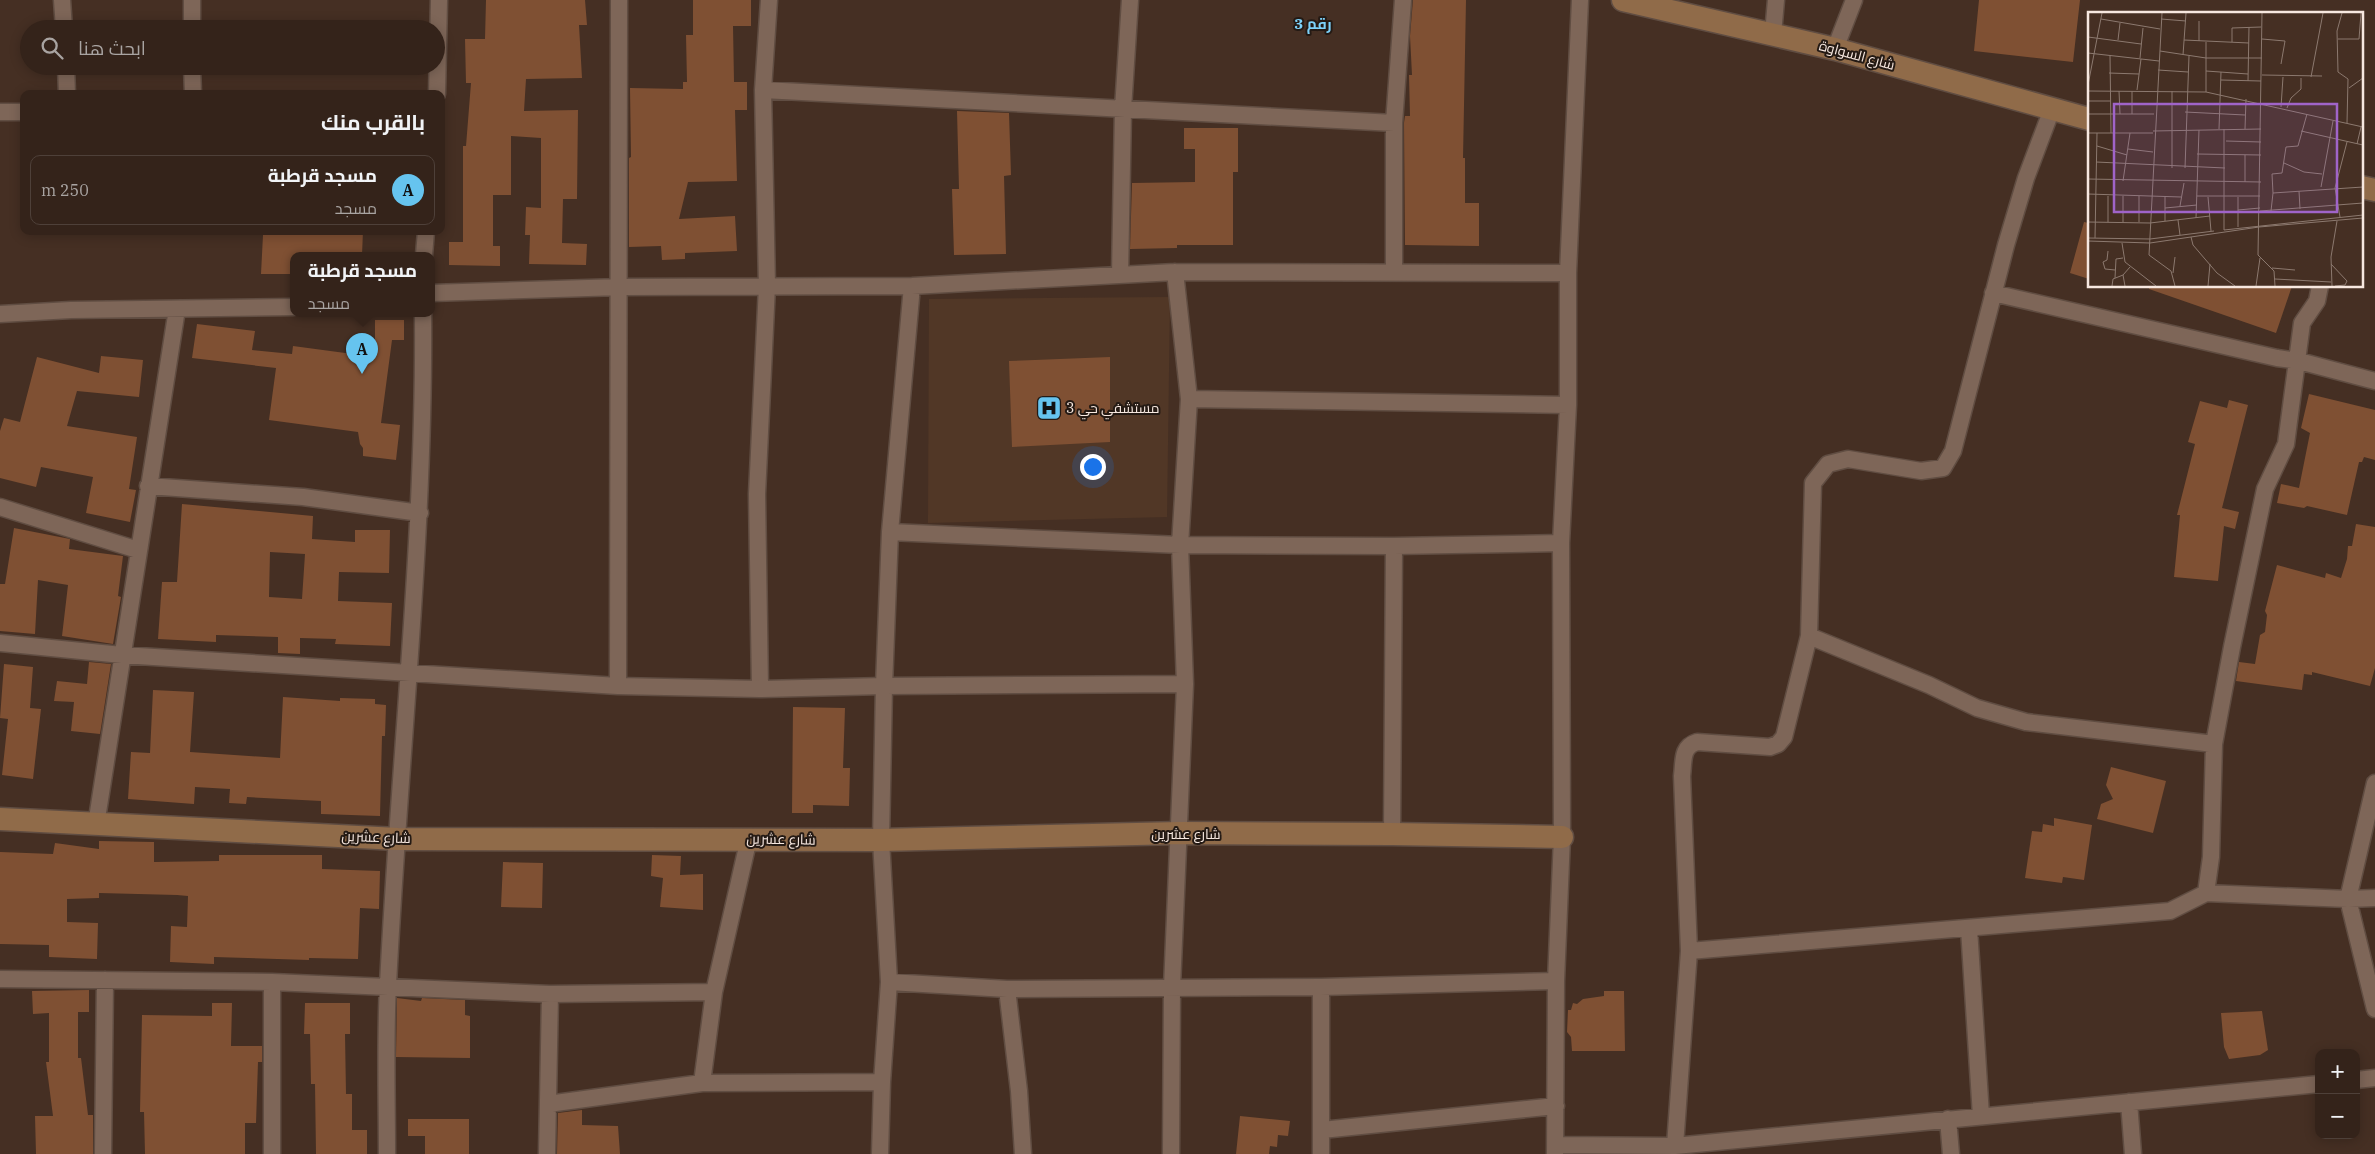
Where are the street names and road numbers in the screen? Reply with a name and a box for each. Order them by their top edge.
street label: شارع السواوة [1817,36,1897,74]
street label: شارع عشرين [1151,825,1221,843]
street label: شارع عشرين [341,827,411,847]
street label: شارع عشرين [746,829,816,849]

